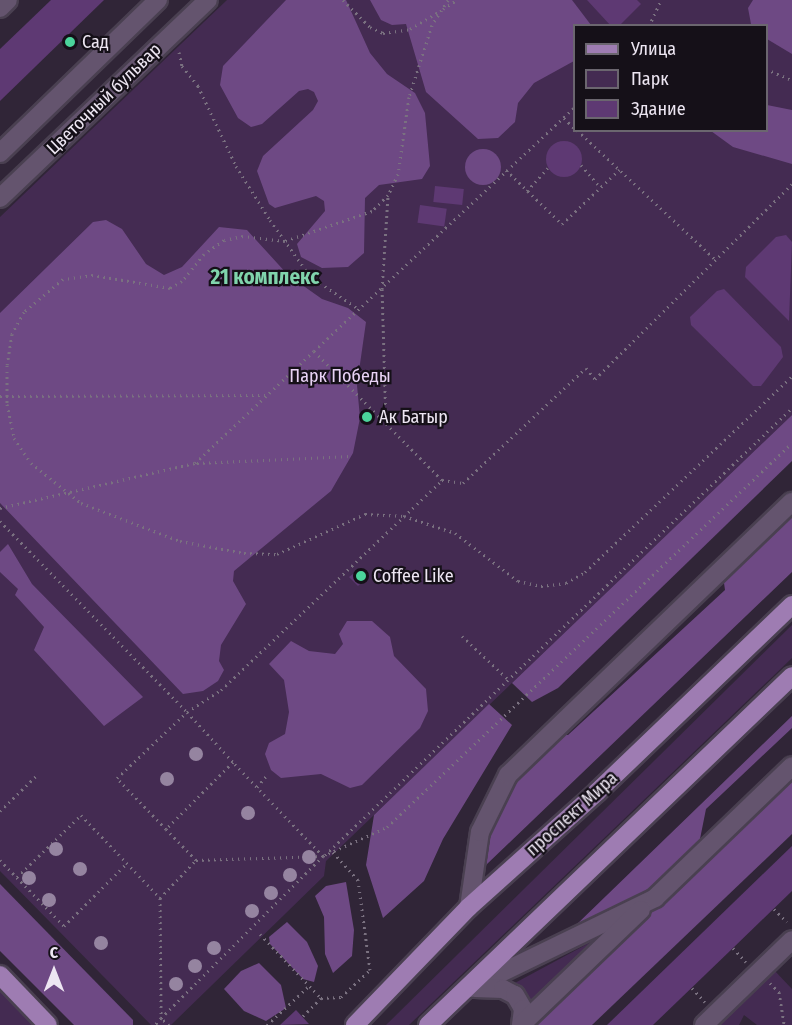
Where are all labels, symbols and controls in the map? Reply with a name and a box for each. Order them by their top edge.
legend [573,24,768,132]
place label: Сад [82,31,109,53]
marker: Сад [63,35,77,49]
text: Улица [631,38,676,60]
street label: Цветочный бульвар [42,39,166,159]
text: Парк [631,68,669,90]
text: Здание [631,98,686,120]
district label: 21 комплекс [211,264,319,290]
park label: Парк Победы [289,365,391,387]
place label: Ак Батыр [379,406,448,428]
marker: Ак Батыр [360,410,374,424]
place label: Coffee Like [373,565,454,587]
marker: Coffee Like [354,569,368,583]
street label: проспект Мира [522,767,622,861]
north arrow [24,941,84,1001]
text: С [50,943,58,962]

